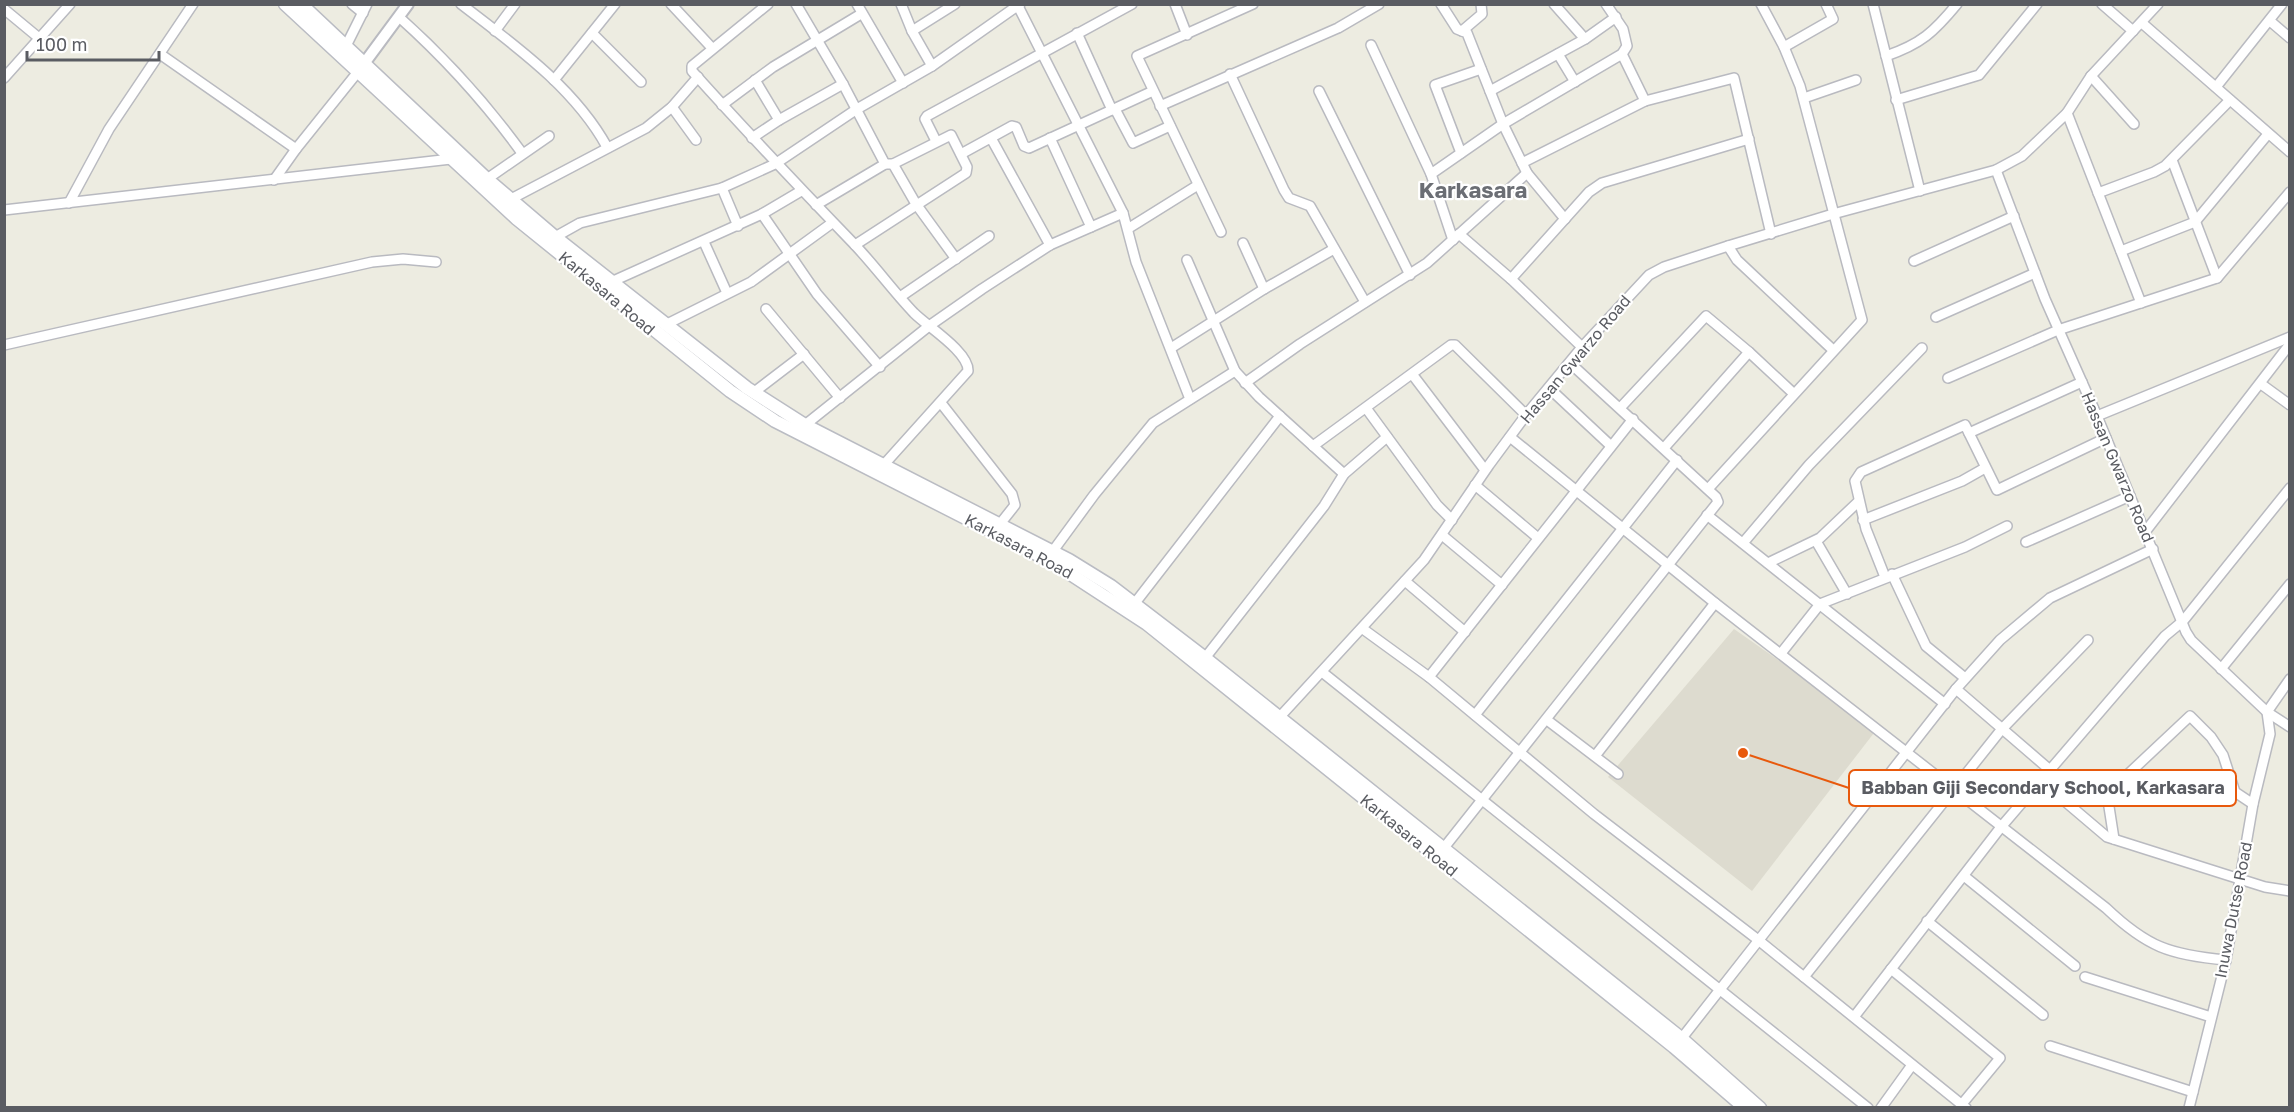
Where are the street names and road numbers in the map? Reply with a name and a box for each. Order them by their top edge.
street label: Karkasara Road [555,247,659,339]
street label: Hassan Gwarzo Road [1515,291,1635,427]
street label: Hassan Gwarzo Road [2077,389,2159,545]
street label: Karkasara Road [961,509,1077,583]
street label: Karkasara Road [1356,789,1462,881]
street label: Inuwa Dutse Road [2210,840,2256,980]

